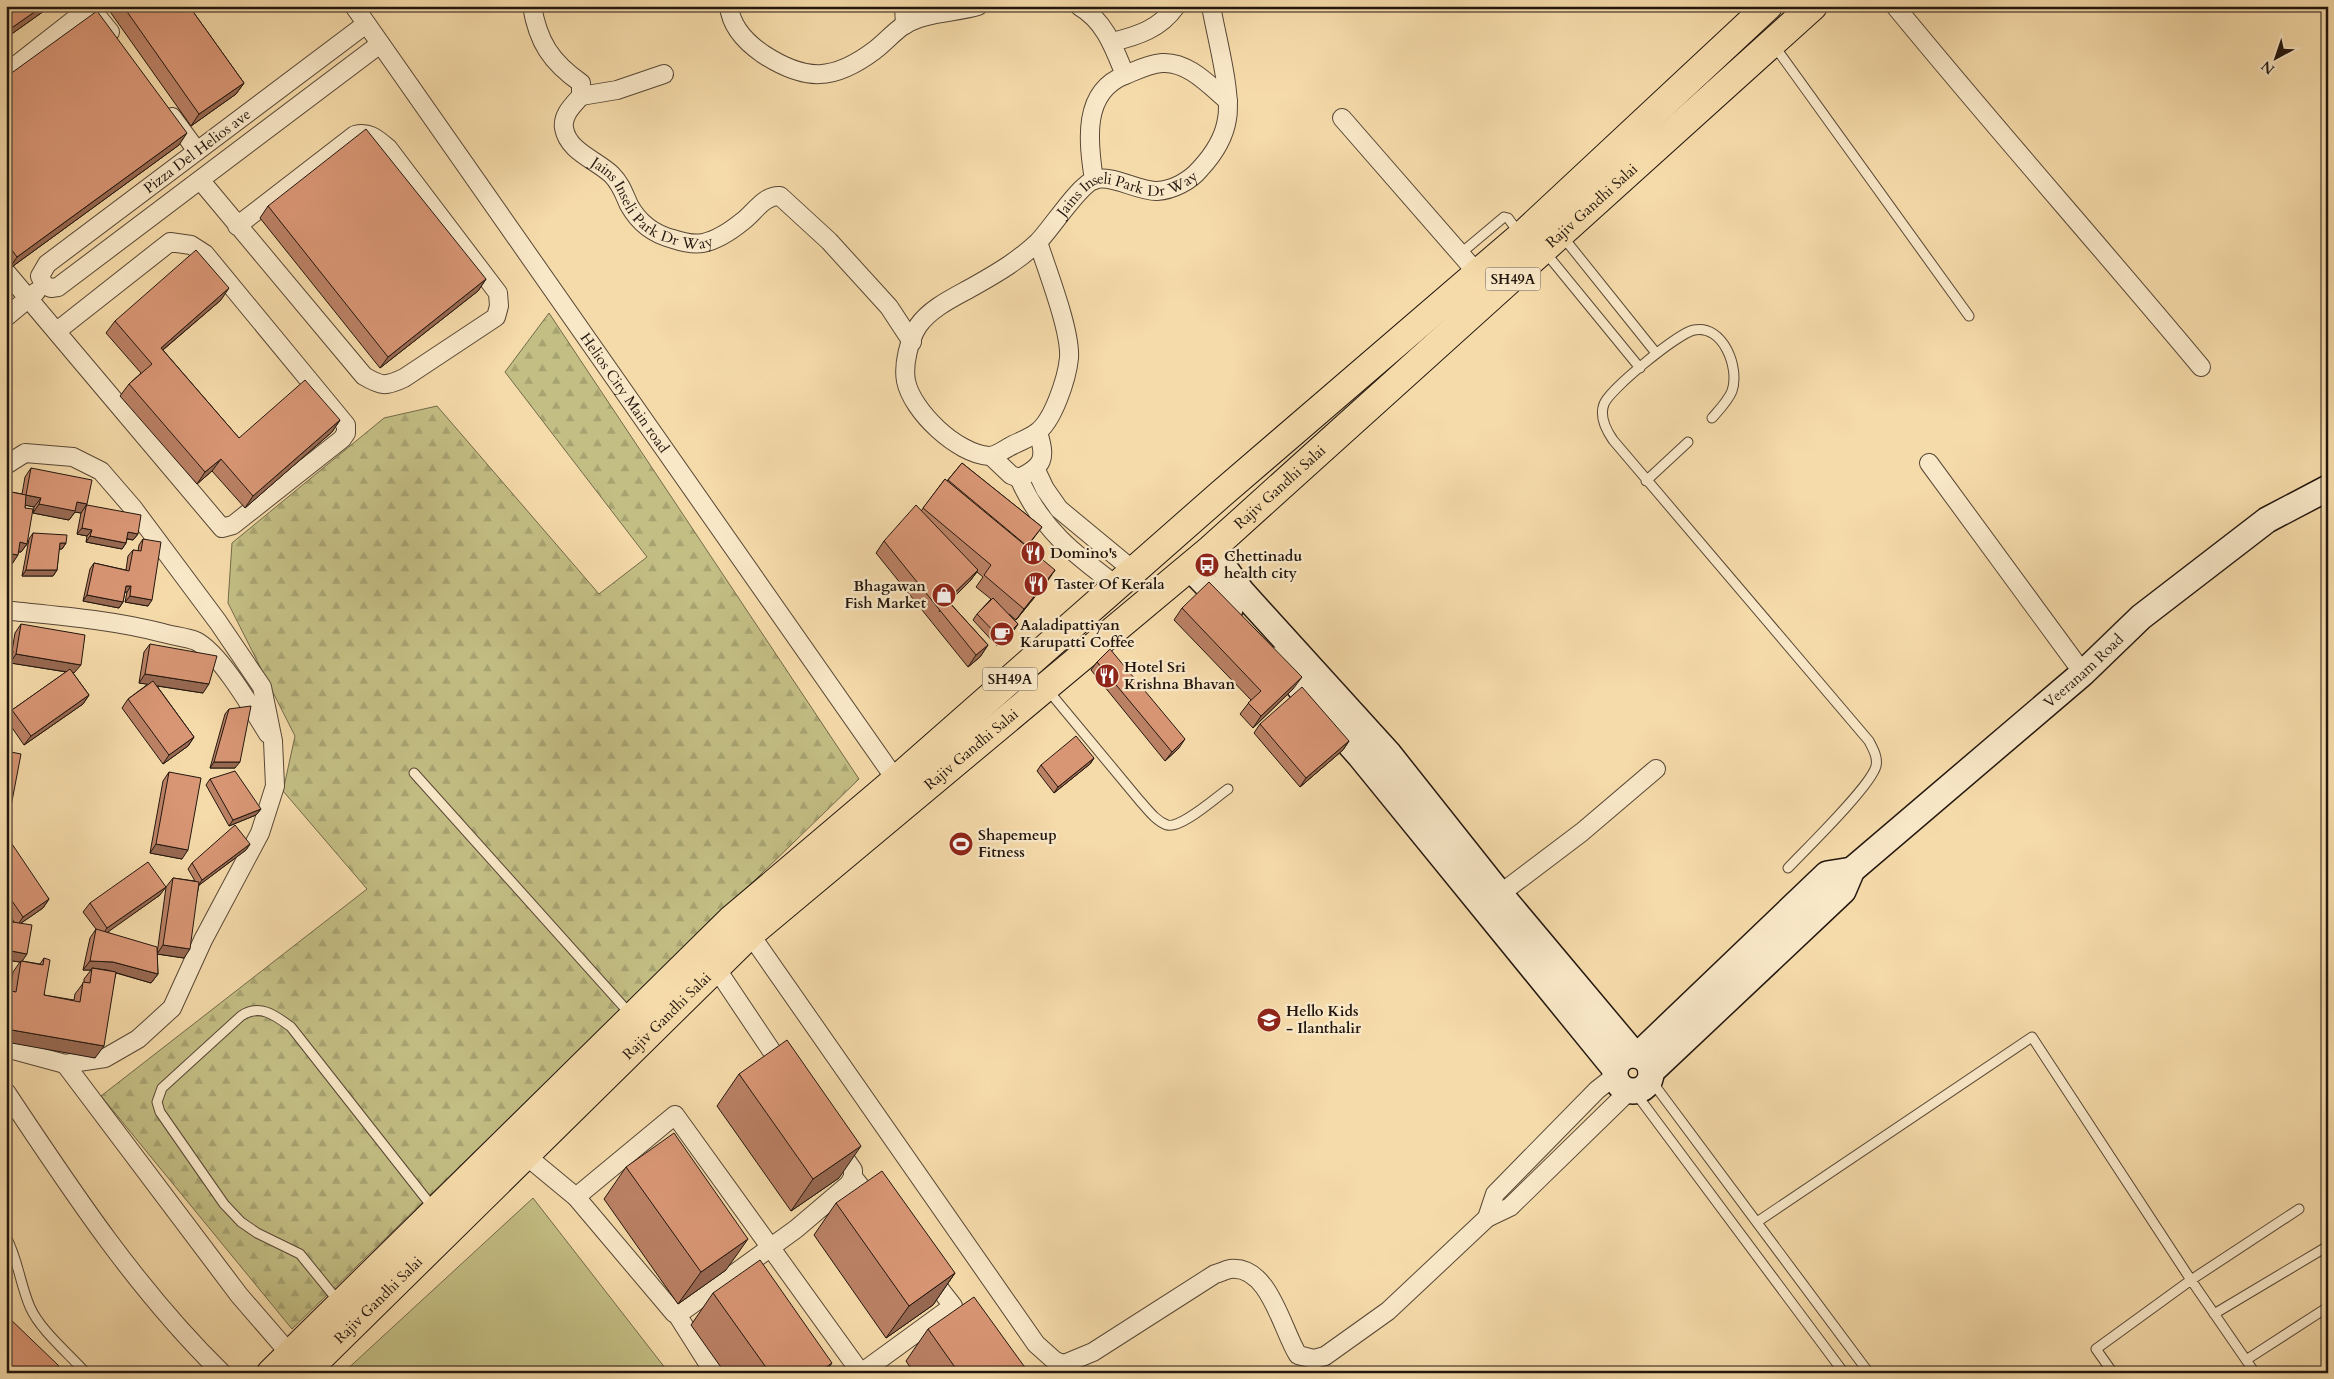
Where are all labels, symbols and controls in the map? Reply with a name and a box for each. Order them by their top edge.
north arrow [2252,32,2302,82]
text: N [2257,56,2279,79]
street label: Pizza Del Helios ave [139,104,255,198]
street label: Jains Inseli Park Dr Way [586,151,716,254]
street label: Rajiv Gandhi Salai [1542,159,1642,252]
street label: Jains Inseli Park Dr Way [1051,166,1202,222]
road number: SH49A [1486,268,1540,290]
street label: Helios City Main road [576,329,674,457]
street label: Rajiv Gandhi Salai [1230,440,1330,534]
restaurant icon: Domino's [1020,540,1046,566]
place label: Domino's [1050,543,1117,563]
place label: Chettinadu health city [1224,546,1302,583]
bus stop icon: Chettinadu health city [1194,552,1220,578]
restaurant icon: Taster Of Kerala [1023,571,1049,597]
place label: Taster Of Kerala [1054,574,1165,594]
place label: Bhagawan Fish Market [844,576,927,613]
shop icon: Bhagawan Fish Market [931,582,957,608]
place label: Aaladipattiyan Karupatti Coffee [1020,615,1135,652]
cafe icon: Aaladipattiyan Karupatti Coffee [989,621,1015,647]
street label: Veeranam Road [2039,629,2128,712]
place label: Hotel Sri Krishna Bhavan [1124,657,1236,694]
restaurant icon: Hotel Sri Krishna Bhavan [1094,663,1120,689]
road number: SH49A [982,668,1038,691]
street label: Rajiv Gandhi Salai [920,704,1022,794]
place label: Shapemeup Fitness [978,825,1057,862]
sports icon: Shapemeup Fitness [948,831,974,857]
street label: Rajiv Gandhi Salai [618,968,715,1064]
place label: Hello Kids - Ilanthalir [1286,1001,1362,1038]
school or university icon: Hello Kids - Ilanthalir [1256,1007,1282,1033]
street label: Rajiv Gandhi Salai [329,1252,427,1348]

